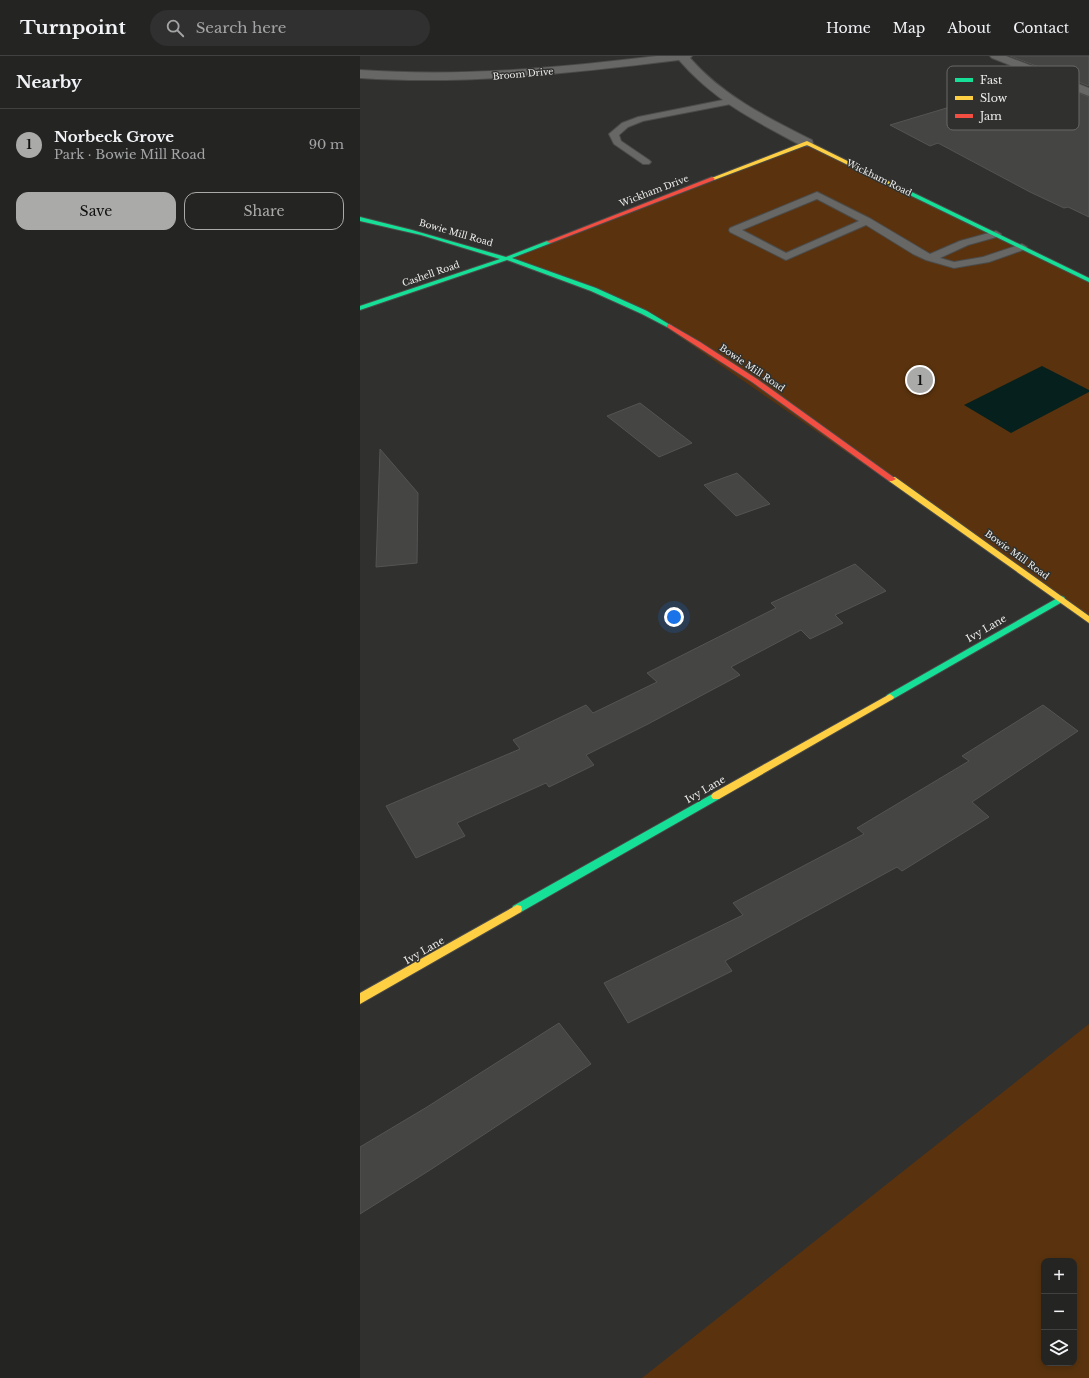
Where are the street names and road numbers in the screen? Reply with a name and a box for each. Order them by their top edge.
street label: Broom Drive [492,65,554,82]
street label: Wickham Road [844,157,914,198]
street label: Wickham Drive [617,172,690,209]
street label: Bowie Mill Road [418,217,494,248]
street label: Cashell Road [401,259,461,288]
street label: Bowie Mill Road [718,342,787,393]
street label: Bowie Mill Road [983,528,1051,581]
street label: Ivy Lane [964,612,1009,645]
street label: Ivy Lane [683,773,728,806]
street label: Ivy Lane [402,934,447,967]

